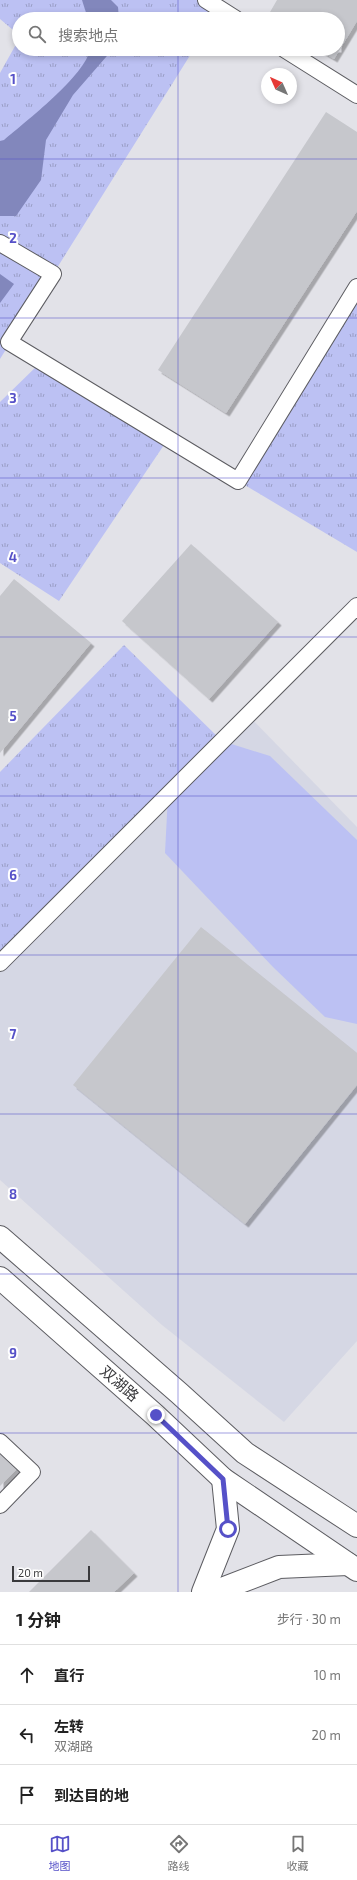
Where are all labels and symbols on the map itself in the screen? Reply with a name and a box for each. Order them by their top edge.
north arrow [261,68,297,104]
text: 1 [10,71,16,87]
text: 2 [9,230,17,246]
text: 3 [9,390,17,406]
text: 4 [9,549,17,565]
text: 5 [9,708,17,724]
text: 6 [9,867,17,883]
text: 7 [10,1026,17,1042]
text: 8 [9,1186,17,1202]
text: 9 [9,1345,17,1361]
street label: 双湖路 [97,1361,143,1405]
route end [147,1406,165,1424]
route start [219,1520,237,1538]
scale bar [12,1564,90,1583]

